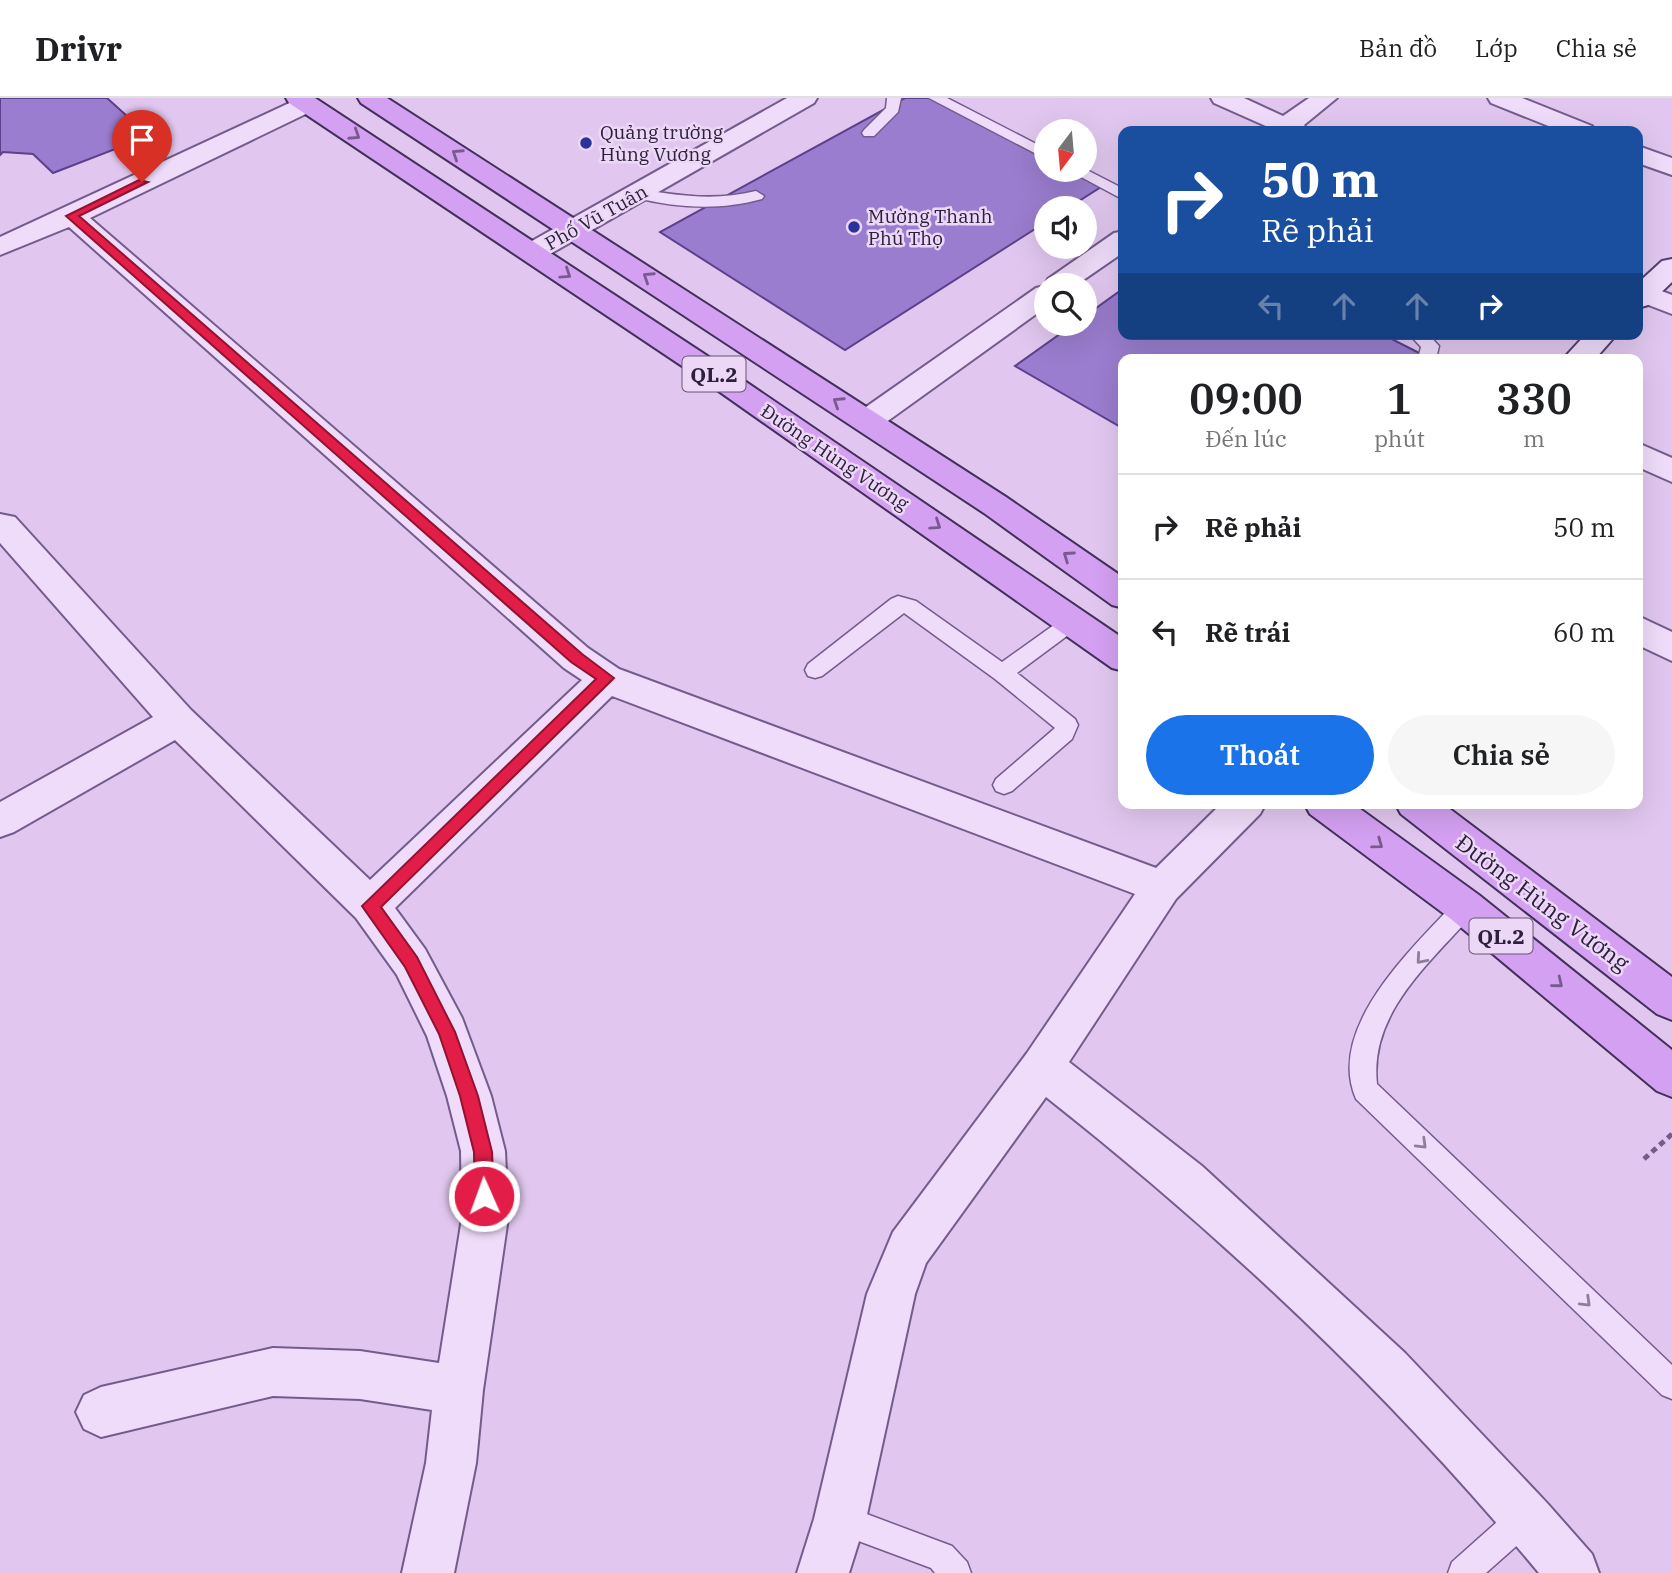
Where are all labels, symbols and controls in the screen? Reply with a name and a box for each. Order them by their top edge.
text: Drivr [35,27,122,70]
text: Bản đồ [1359,32,1437,64]
text: Lớp [1475,32,1518,64]
text: Chia sẻ [1556,32,1637,64]
pin [112,110,172,182]
north arrow [1034,119,1097,182]
map controls [1034,119,1097,336]
place label: Quảng trường Hùng Vương [600,120,724,166]
icon: arrive [123,121,161,159]
one-way arrow [347,127,360,140]
marker: Quảng trường Hùng Vương [578,135,594,151]
text: 50 m [1261,147,1379,210]
one-way arrow [452,149,465,162]
icon: right [1146,154,1237,245]
street label: Phố Vũ Tuân [541,179,651,255]
button: sound [1034,196,1097,259]
place label: Mường Thanh Phú Thọ [868,204,993,250]
text: Rẽ phải [1261,209,1374,251]
marker: Mường Thanh Phú Thọ [846,219,862,235]
one-way arrow [558,266,571,278]
one-way arrow [643,273,656,285]
button: search [1034,273,1097,336]
icon: left [1252,287,1290,325]
icon: ahead [1325,287,1363,325]
icon: ahead [1398,287,1436,325]
icon: right [1471,287,1509,325]
road number: QL.2 [682,356,746,392]
text: 09:00 [1189,371,1303,426]
text: 1 [1387,371,1412,426]
text: 330 [1496,371,1572,426]
one-way arrow [833,397,846,410]
street label: Đường Hùng Vương [756,399,914,516]
text: Đến lúc [1205,423,1287,453]
text: phút [1374,423,1425,453]
text: m [1523,423,1545,453]
icon: right [1146,508,1184,546]
text: Rẽ phải [1205,510,1301,544]
text: 50 m [1553,510,1615,544]
one-way arrow [929,517,942,530]
one-way arrow [1063,552,1076,564]
icon: left [1146,613,1184,651]
text: Rẽ trái [1205,615,1290,649]
text: 60 m [1553,615,1615,649]
button: Thoát [1146,715,1374,795]
button: Chia sẻ [1388,715,1615,795]
street label: Đường Hùng Vương [1450,827,1636,977]
one-way arrow [1370,835,1383,848]
road number: QL.2 [1470,918,1532,954]
one-way arrow [1417,950,1429,963]
one-way arrow [1551,974,1563,987]
one-way arrow [1413,1136,1426,1149]
position arrow [447,1159,521,1233]
one-way arrow [1578,1293,1591,1306]

